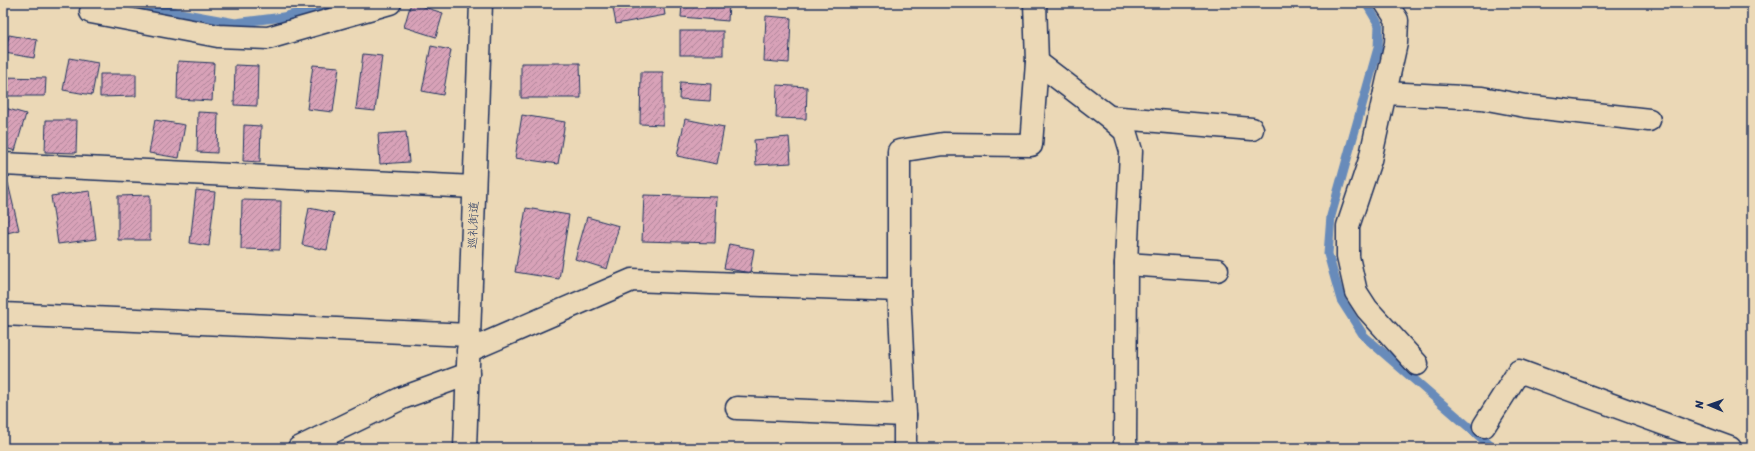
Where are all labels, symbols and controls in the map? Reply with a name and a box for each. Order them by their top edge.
street label: 巡礼街道 [461,201,485,249]
north arrow [1689,385,1729,425]
text: N [1690,400,1709,410]

